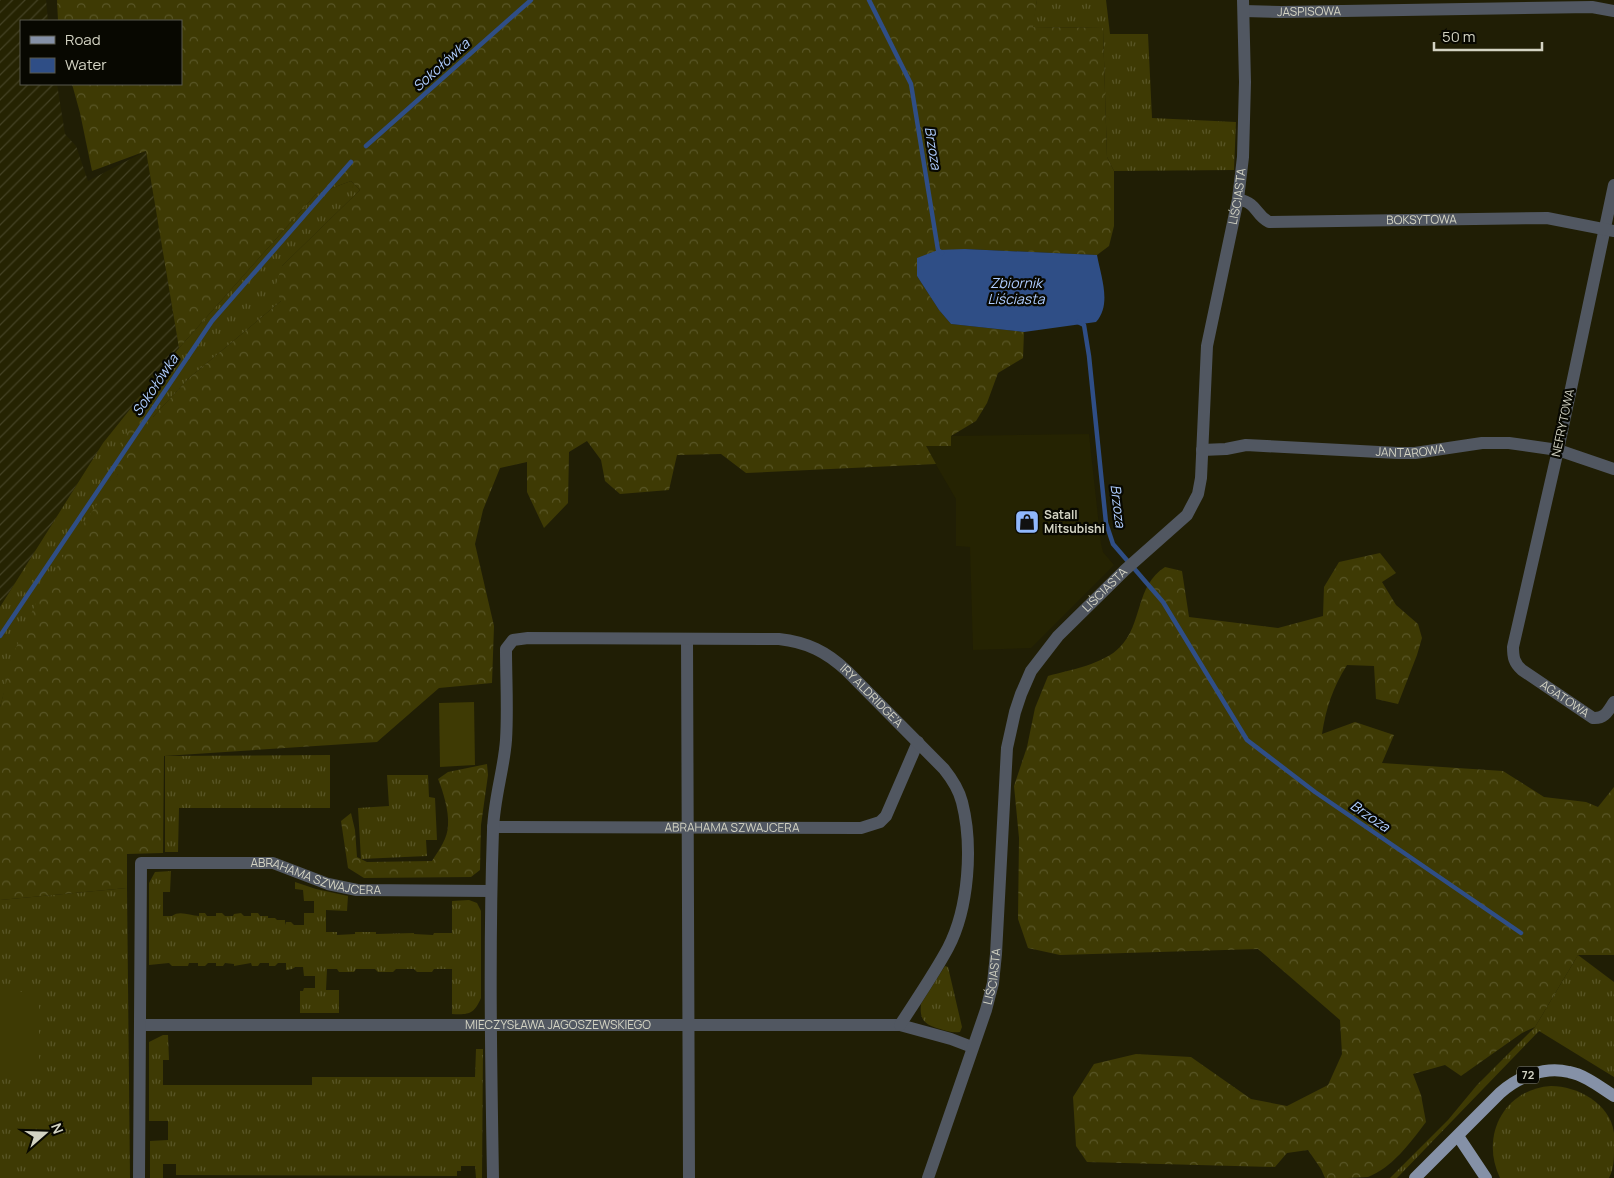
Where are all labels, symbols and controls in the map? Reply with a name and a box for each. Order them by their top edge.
street label: JASPISOWA [1277,2,1341,20]
legend [20,20,182,85]
scale bar [1434,20,1542,52]
text: 50 m [1442,26,1476,47]
text: Road [65,29,101,50]
water label: Sokołówka [408,33,474,95]
text: Water [65,54,107,75]
water label: Brzoza [921,125,946,172]
street label: LIŚCIASTA [1224,167,1250,226]
street label: BOKSYTOWA [1386,210,1457,228]
water label: Zbiornik Liściasta [987,273,1046,308]
water label: Sokołówka [127,349,183,419]
street label: NEFRYTOWA [1547,387,1578,458]
street label: JANTAROWA [1375,440,1446,461]
water label: Brzoza [1106,483,1131,530]
place label: Satall Mitsubishi [1044,506,1105,537]
shop icon: Satall Mitsubishi [1014,509,1040,535]
street label: LIŚCIASTA [1078,563,1131,616]
street label: IRY ALDRIDGE’A [837,660,907,731]
street label: AGATOWA [1537,676,1593,721]
water label: Brzoza [1347,796,1395,836]
street label: ABRAHAMA SZWAJCERA [664,818,800,836]
street label: ABRAHAMA SZWAJCERA [250,854,381,898]
street label: LIŚCIASTA [979,947,1004,1006]
street label: MIECZYSŁAWA JAGOSZEWSKIEGO [465,1016,651,1033]
road number: 72 [1517,1066,1539,1084]
north arrow [20,1108,70,1158]
text: N [47,1120,68,1136]

